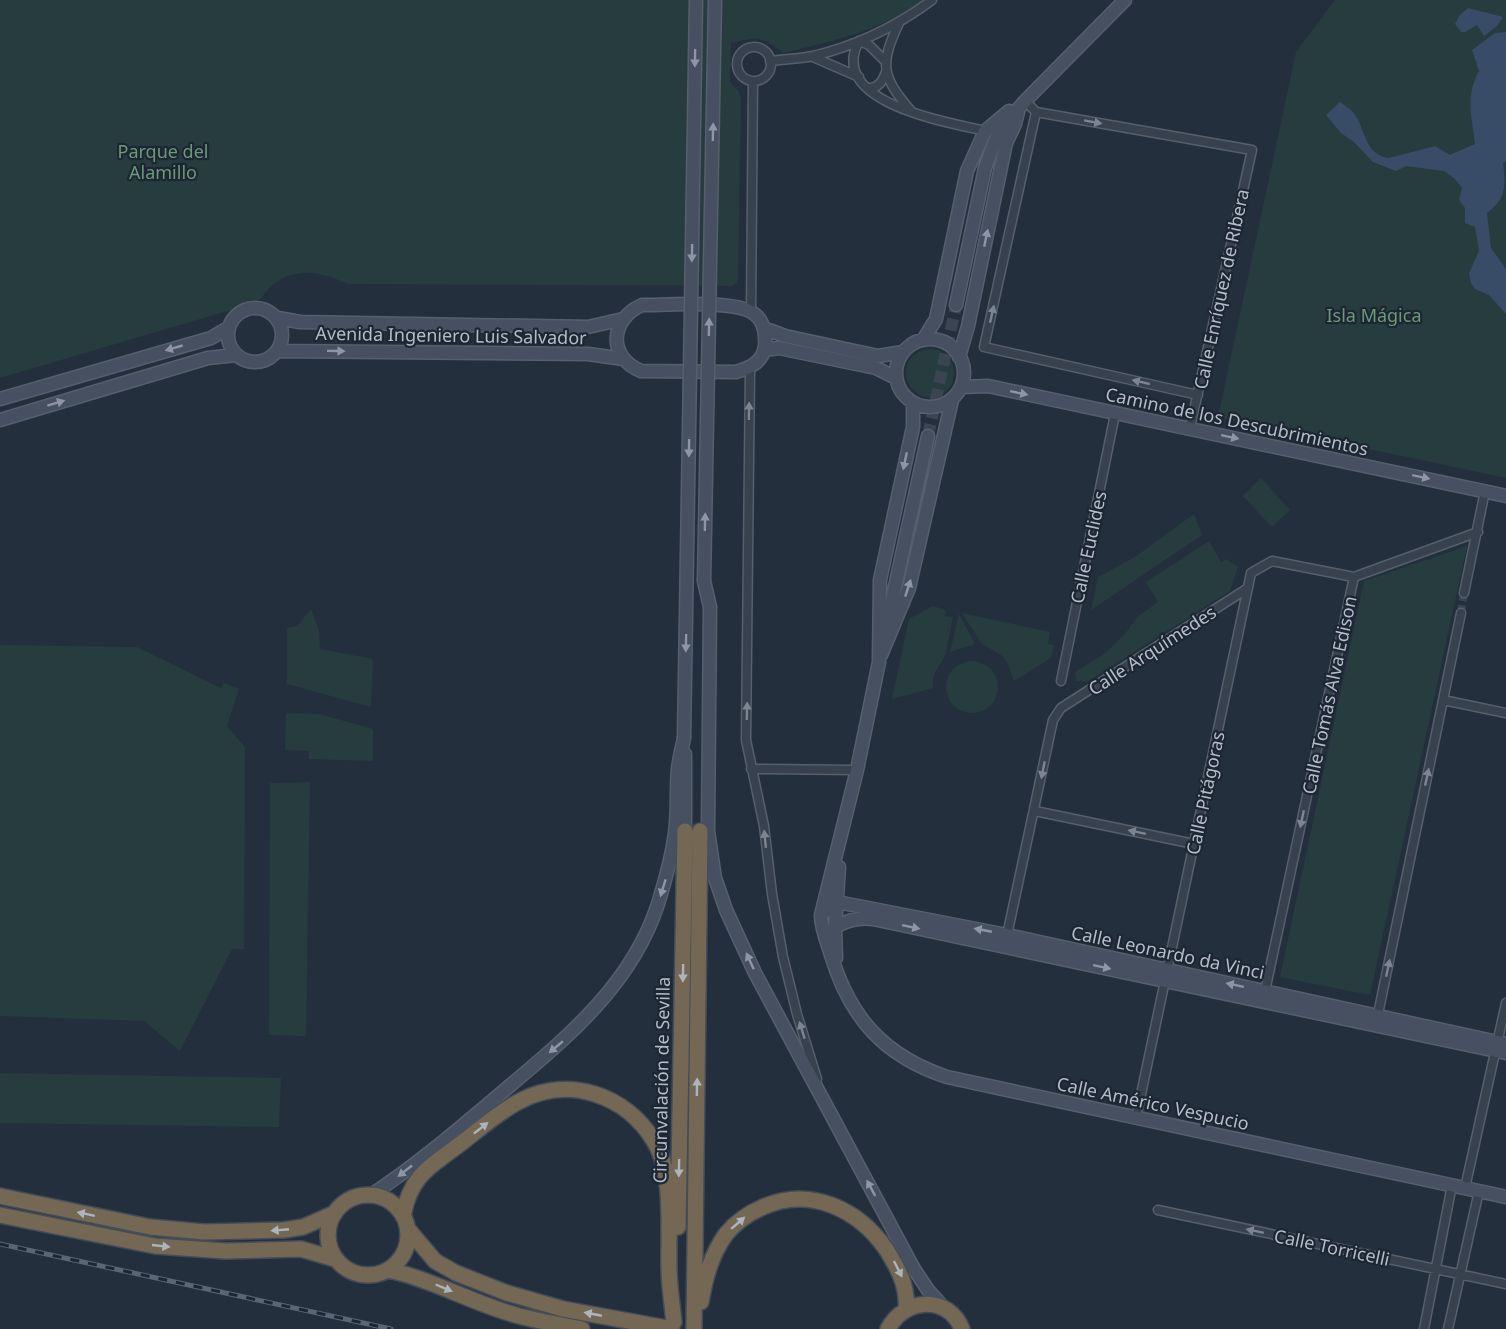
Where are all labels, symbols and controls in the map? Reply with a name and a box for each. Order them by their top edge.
one-way arrow [690,49,700,68]
one-way arrow [1084,118,1103,127]
one-way arrow [708,123,718,142]
park label: Parque del Alamillo [118,139,208,184]
street label: Calle Enríquez de Ribera [1188,187,1254,391]
one-way arrow [982,228,991,247]
one-way arrow [687,244,697,263]
park label: Isla Mágica [1326,303,1422,327]
one-way arrow [987,304,997,323]
one-way arrow [704,318,714,337]
street label: Avenida Ingeniero Luis Salvador [315,321,587,349]
one-way arrow [165,344,183,354]
one-way arrow [327,346,346,356]
one-way arrow [1132,377,1150,387]
street label: Camino de los Descubrimientos [1103,381,1371,461]
one-way arrow [1010,389,1029,398]
one-way arrow [47,398,65,407]
one-way arrow [744,402,754,421]
one-way arrow [1221,433,1240,442]
one-way arrow [684,439,694,458]
one-way arrow [900,452,910,471]
one-way arrow [1412,473,1430,483]
street label: Calle Euclides [1064,489,1112,605]
one-way arrow [701,513,710,532]
one-way arrow [904,579,913,597]
street label: Calle Tomás Alva Edison [1296,594,1362,796]
street label: Calle Arquímedes [1083,600,1221,700]
one-way arrow [681,634,690,653]
one-way arrow [742,702,751,721]
street label: Calle Pitágoras [1180,729,1230,857]
one-way arrow [1038,761,1047,780]
one-way arrow [1423,768,1432,787]
one-way arrow [1297,810,1307,828]
one-way arrow [1127,827,1146,836]
one-way arrow [761,829,770,848]
one-way arrow [658,879,667,897]
street label: Calle Leonardo da Vinci [1069,920,1267,984]
one-way arrow [902,923,921,932]
one-way arrow [973,925,992,934]
one-way arrow [745,953,754,970]
one-way arrow [1384,959,1393,978]
one-way arrow [1093,963,1111,973]
one-way arrow [678,964,688,983]
street label: Circunvalación de Sevilla [647,976,675,1184]
one-way arrow [1226,979,1244,989]
one-way arrow [797,1021,806,1039]
one-way arrow [548,1041,564,1054]
street label: Calle Américo Vespucio [1055,1071,1251,1135]
one-way arrow [692,1077,702,1096]
one-way arrow [473,1123,488,1135]
one-way arrow [674,1159,684,1178]
one-way arrow [398,1164,413,1176]
one-way arrow [866,1180,876,1197]
one-way arrow [77,1209,96,1218]
one-way arrow [730,1217,745,1230]
street label: Calle Torricelli [1272,1223,1392,1271]
one-way arrow [270,1225,289,1235]
one-way arrow [1245,1226,1264,1235]
one-way arrow [151,1241,170,1251]
one-way arrow [893,1260,902,1277]
one-way arrow [435,1284,453,1294]
one-way arrow [584,1309,603,1318]

